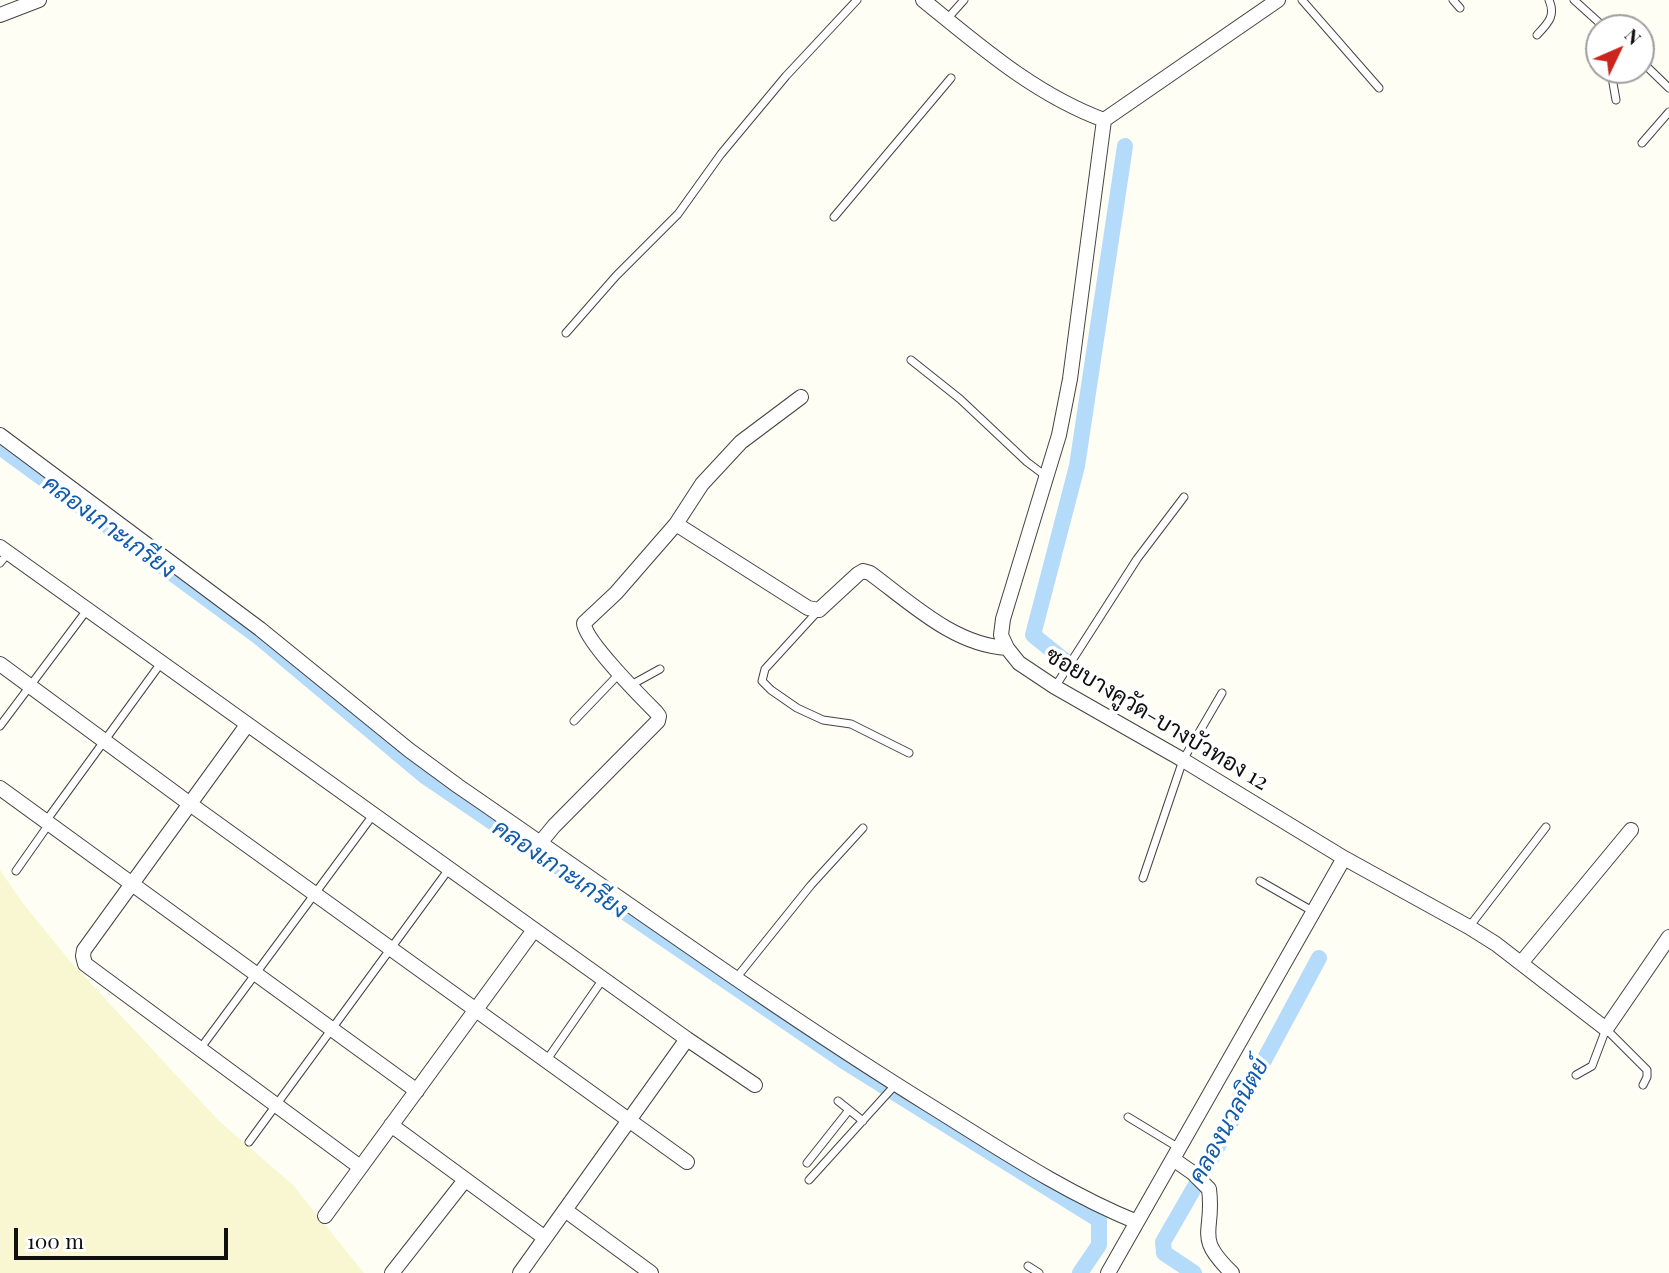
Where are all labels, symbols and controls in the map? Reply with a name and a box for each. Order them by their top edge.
north arrow [1585,14,1655,84]
text: N [1620,22,1648,50]
water label: คลองเกาะเกรียง [37,469,181,585]
street label: ซอยบางคูวัด-บางบัวทอง 12 [1040,641,1274,797]
water label: คลองเกาะเกรียง [487,813,633,925]
water label: คลองนวลนิตย์ [1183,1053,1275,1189]
scale bar [18,1214,231,1258]
text: 100 m [27,1226,84,1254]

